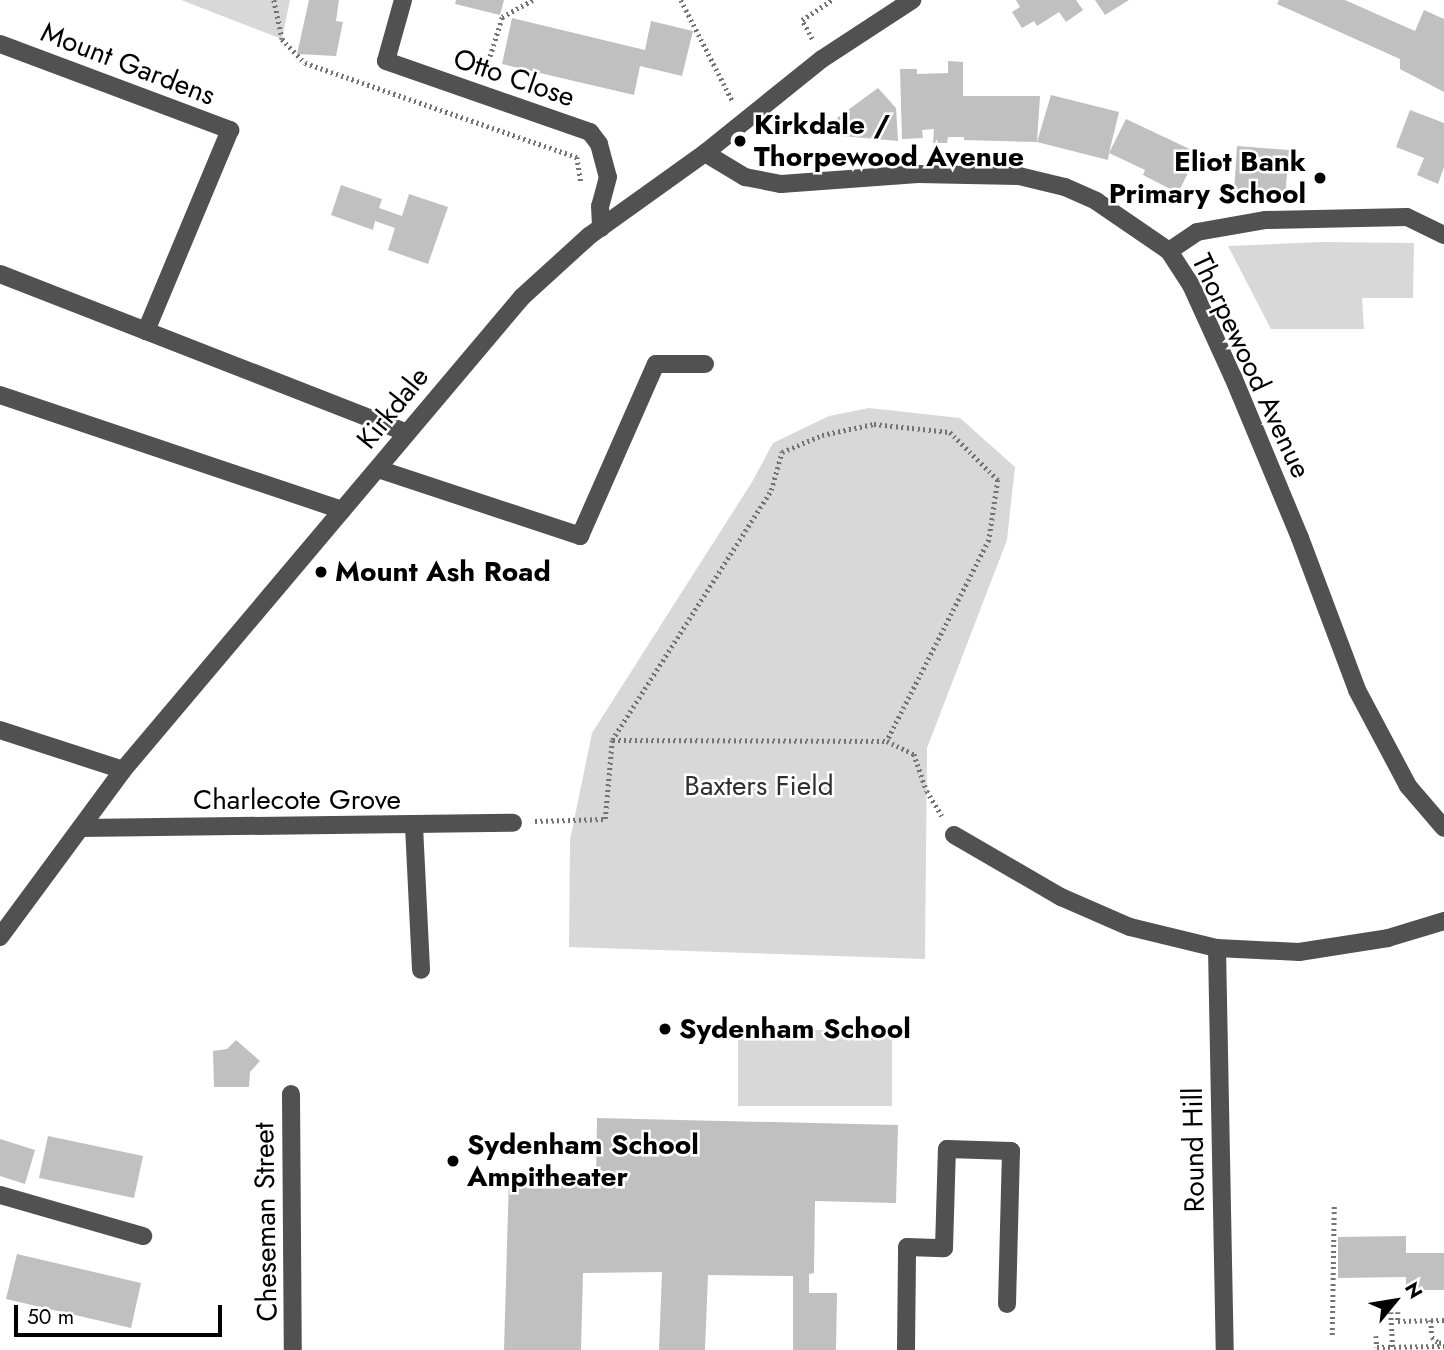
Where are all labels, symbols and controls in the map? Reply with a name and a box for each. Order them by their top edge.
street label: Mount Gardens [36,15,220,113]
street label: Otto Close [449,42,579,114]
place label: Kirkdale / Thorpewood Avenue [754,108,1024,174]
marker: Kirkdale / Thorpewood Avenue [732,133,748,149]
place label: Eliot Bank Primary School [1109,145,1306,211]
marker: Eliot Bank Primary School [1312,170,1328,186]
street label: Thorpewood Avenue [1184,249,1318,483]
street label: Kirkdale [350,360,436,456]
place label: Mount Ash Road [335,555,551,589]
marker: Mount Ash Road [313,564,329,580]
park label: Baxters Field [684,769,834,803]
street label: Charlecote Grove [193,783,401,817]
place label: Sydenham School [679,1012,911,1046]
marker: Sydenham School [657,1021,673,1037]
street label: Round Hill [1176,1087,1212,1213]
street label: Cheseman Street [247,1122,285,1322]
place label: Sydenham School Ampitheater [467,1128,699,1194]
marker: Sydenham School Ampitheater [445,1153,461,1169]
north arrow [1360,1266,1430,1336]
text: N [1398,1277,1429,1304]
scale bar [18,1290,226,1334]
text: 50 m [27,1302,74,1332]

